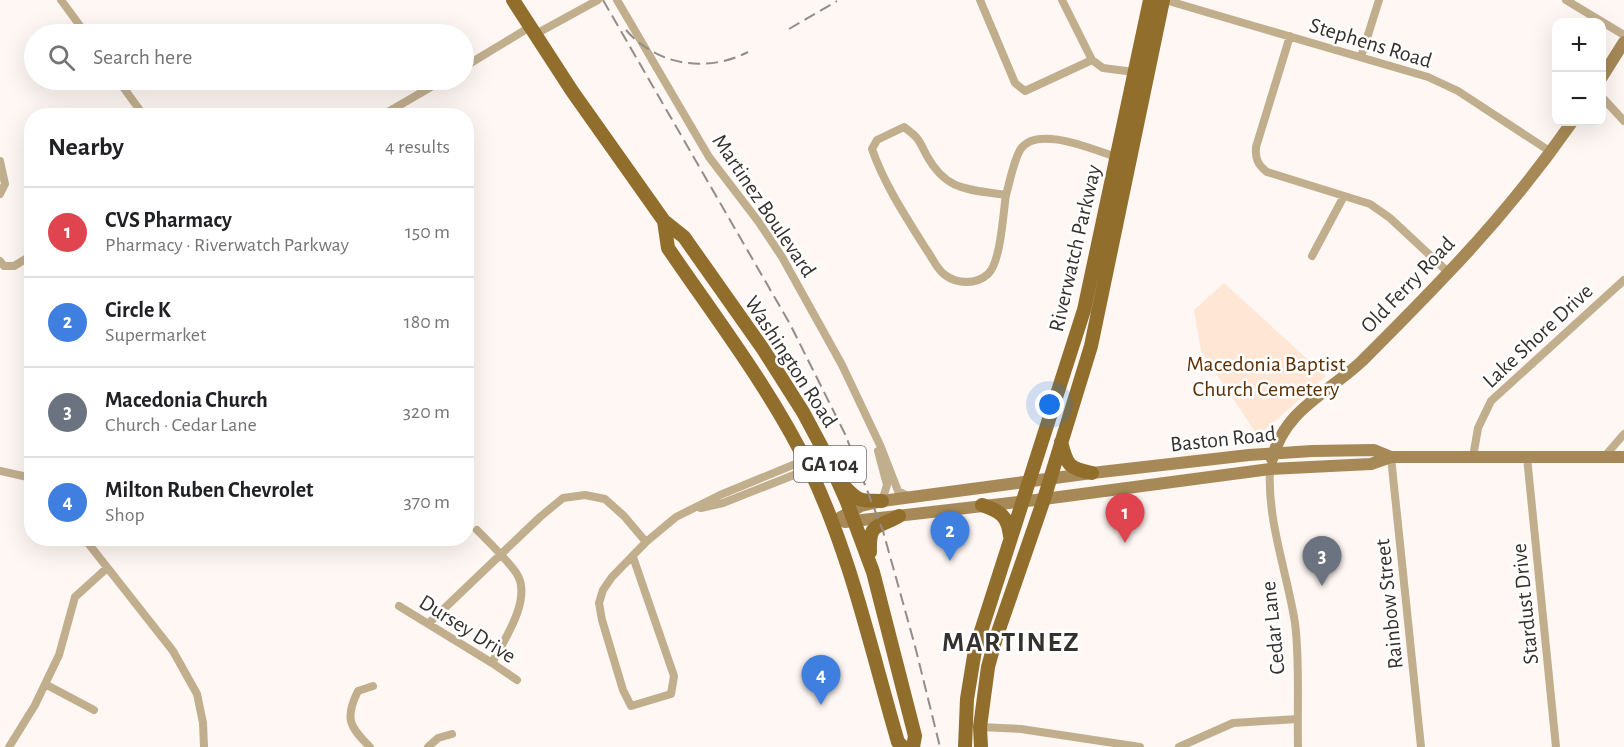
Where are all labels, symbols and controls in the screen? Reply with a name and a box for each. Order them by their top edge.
street label: Stephens Road [1307,14,1435,72]
map controls [1552,18,1606,126]
button: + [1552,18,1606,72]
search box [24,24,474,90]
icon: search [45,41,78,74]
text: Search here [93,46,192,68]
button: − [1552,72,1606,126]
street label: Martinez Boulevard [708,130,820,281]
text: Nearby [48,134,124,160]
text: 4 results [385,137,450,157]
street label: Riverwatch Parkway [1045,162,1105,334]
text: CVS Pharmacy [105,209,232,231]
text: 1 [64,222,71,242]
text: 150 m [405,222,450,242]
street label: Old Ferry Road [1357,232,1459,337]
text: Pharmacy · Riverwatch Parkway [105,235,349,255]
street label: Lake Shore Drive [1478,279,1597,392]
street label: Washington Road [741,292,842,431]
text: Circle K [105,299,171,321]
text: 2 [63,312,72,332]
text: 180 m [404,312,450,332]
text: Supermarket [105,325,206,345]
park label: Macedonia Baptist Church Cemetery [1186,353,1346,400]
text: Macedonia Church [105,389,268,411]
your location [1035,390,1064,419]
text: 3 [63,402,72,422]
text: 320 m [403,402,450,422]
text: Church · Cedar Lane [105,415,257,435]
street label: Baston Road [1169,423,1277,455]
road number: GA 104 [794,446,866,482]
text: Milton Ruben Chevrolet [105,479,314,501]
text: 4 [62,492,73,512]
text: 370 m [404,492,450,512]
pin: 1 [1106,494,1144,543]
text: Shop [105,505,145,525]
pin: 2 [930,512,970,561]
pin: 3 [1302,536,1342,586]
street label: Rainbow Street [1371,538,1407,670]
street label: Stardust Drive [1508,542,1542,666]
street label: Cedar Lane [1257,580,1289,676]
street label: Dursey Drive [415,591,520,667]
district label: MARTINEZ [942,629,1080,657]
pin: 4 [802,656,840,705]

